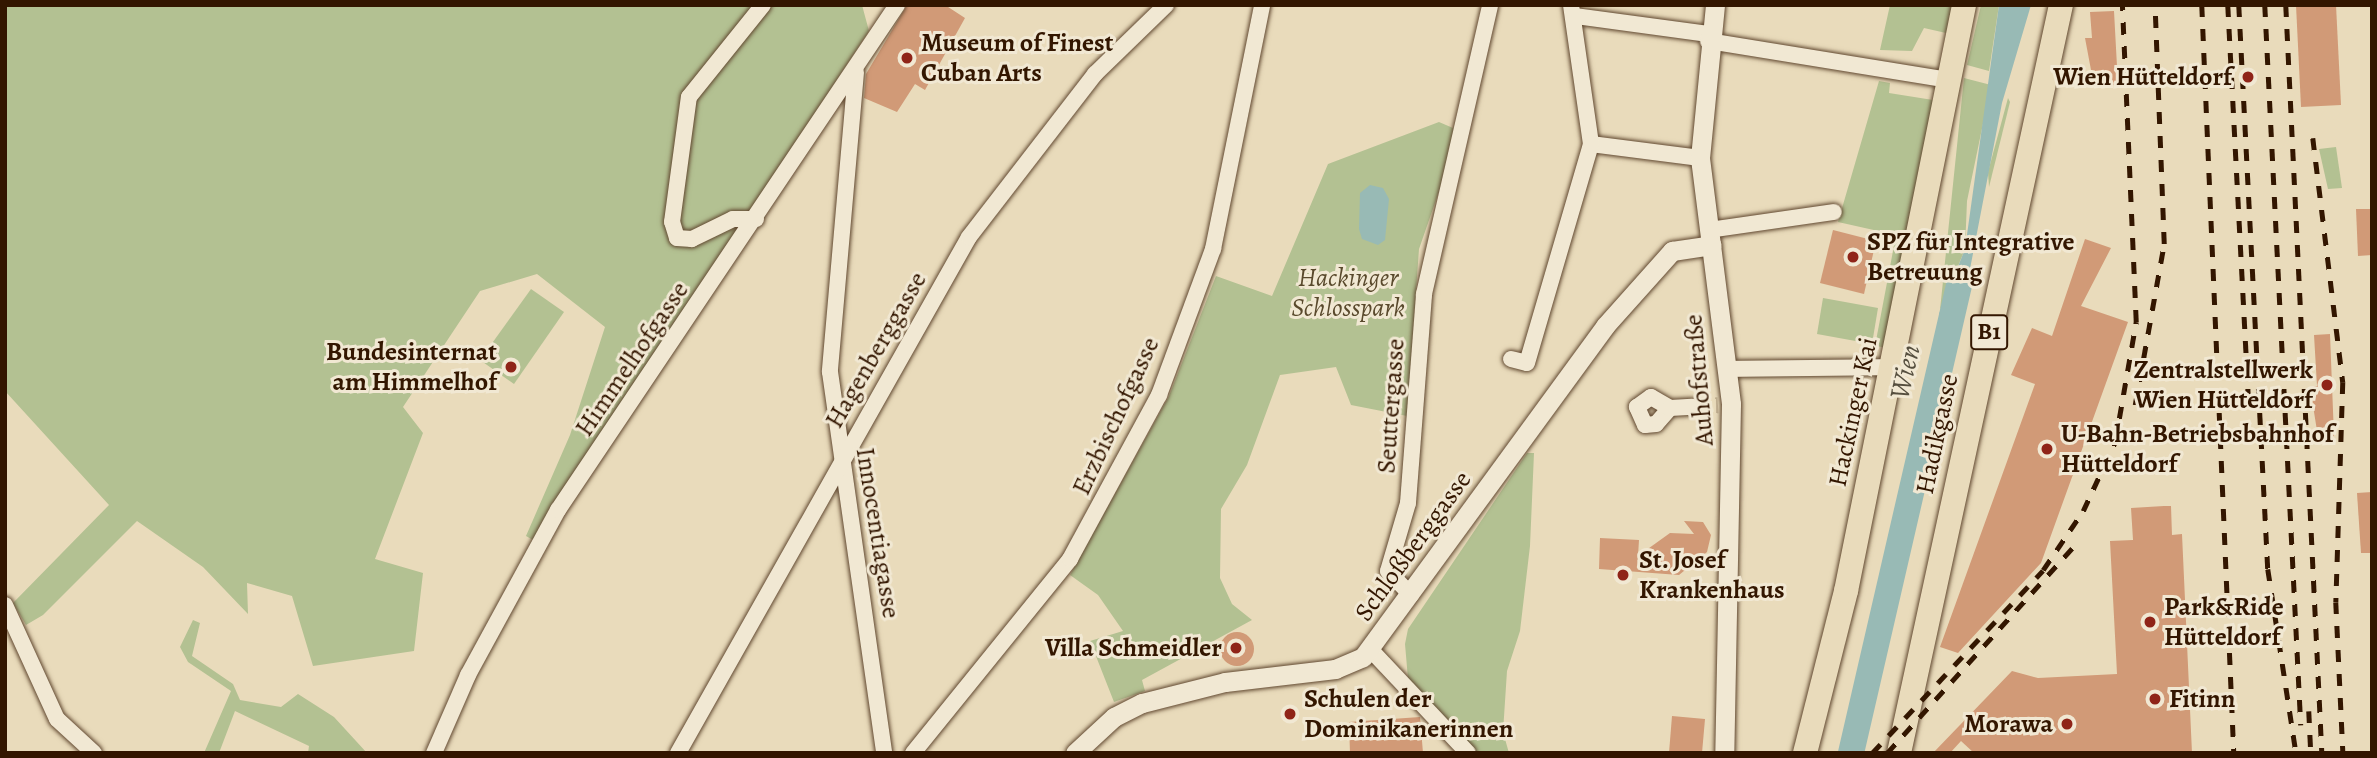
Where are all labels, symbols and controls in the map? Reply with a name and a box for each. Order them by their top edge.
place label: Museum of Finest Cuban Arts [921,27,1113,88]
marker: Museum of Finest Cuban Arts [899,50,915,66]
place label: Wien Hütteldorf [2053,61,2232,93]
marker: Wien Hütteldorf [2238,67,2258,87]
place label: SPZ für Integrative Betreuung [1867,226,2074,288]
marker: SPZ für Integrative Betreuung [1845,249,1861,265]
park label: Hackinger Schlosspark [1291,262,1405,324]
street label: Hagenberggasse [819,266,933,434]
street label: Himmelhofgasse [569,276,695,442]
road number: B1 [1970,312,2008,352]
street label: Auhofstraße [1678,313,1720,447]
street label: Erzbischofgasse [1066,332,1166,500]
street label: Hackinger Kai [1822,334,1884,490]
place label: Bundesinternat am Himmelhof [326,336,497,398]
street label: Seuttergasse [1371,338,1411,474]
water label: Wien [1882,341,1928,403]
place label: Zentralstellwerk Wien Hütteldorf [2134,354,2313,416]
marker: Bundesinternat am Himmelhof [503,359,519,375]
street label: Hadikgasse [1909,371,1965,497]
marker: Zentralstellwerk Wien Hütteldorf [2319,377,2335,393]
place label: U-Bahn-Betriebsbahnhof Hütteldorf [2061,418,2334,480]
marker: U-Bahn-Betriebsbahnhof Hütteldorf [2039,441,2055,457]
street label: Innocentiagasse [849,445,907,621]
street label: Schloßberggasse [1348,465,1478,627]
place label: St. Josef Krankenhaus [1639,544,1785,606]
marker: St. Josef Krankenhaus [1613,565,1633,585]
place label: Park&Ride Hütteldorf [2164,591,2284,652]
marker: Park&Ride Hütteldorf [2142,614,2158,630]
place label: Villa Schmeidler [1045,632,1222,664]
marker: Villa Schmeidler [1228,640,1244,656]
place label: Schulen der Dominikanerinnen [1304,683,1513,744]
place label: Fitinn [2169,683,2235,715]
marker: Fitinn [2147,691,2163,707]
marker: Schulen der Dominikanerinnen [1282,706,1298,722]
place label: Morawa [1964,708,2053,740]
marker: Morawa [2059,716,2075,732]

